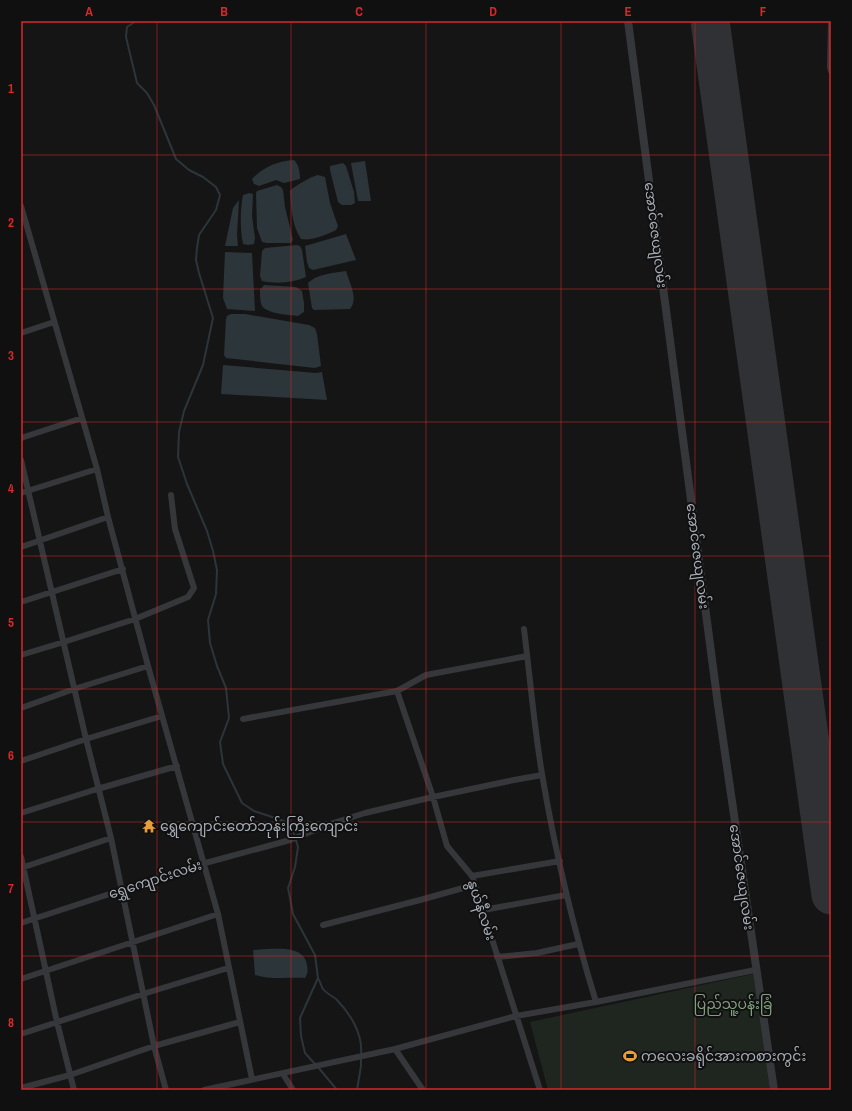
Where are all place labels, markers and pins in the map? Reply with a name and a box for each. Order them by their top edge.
place label: ရွှေကျောင်းတော်ဘုန်းကြီးကျောင်း [160,816,358,838]
temple icon: ရွှေကျောင်းတော်ဘုန်းကြီးကျောင်း [141,818,157,834]
place label: ကလေးခရိုင်အားကစားကွင်း [641,1046,806,1068]
sports icon: ကလေးခရိုင်အားကစားကွင်း [622,1048,638,1064]

